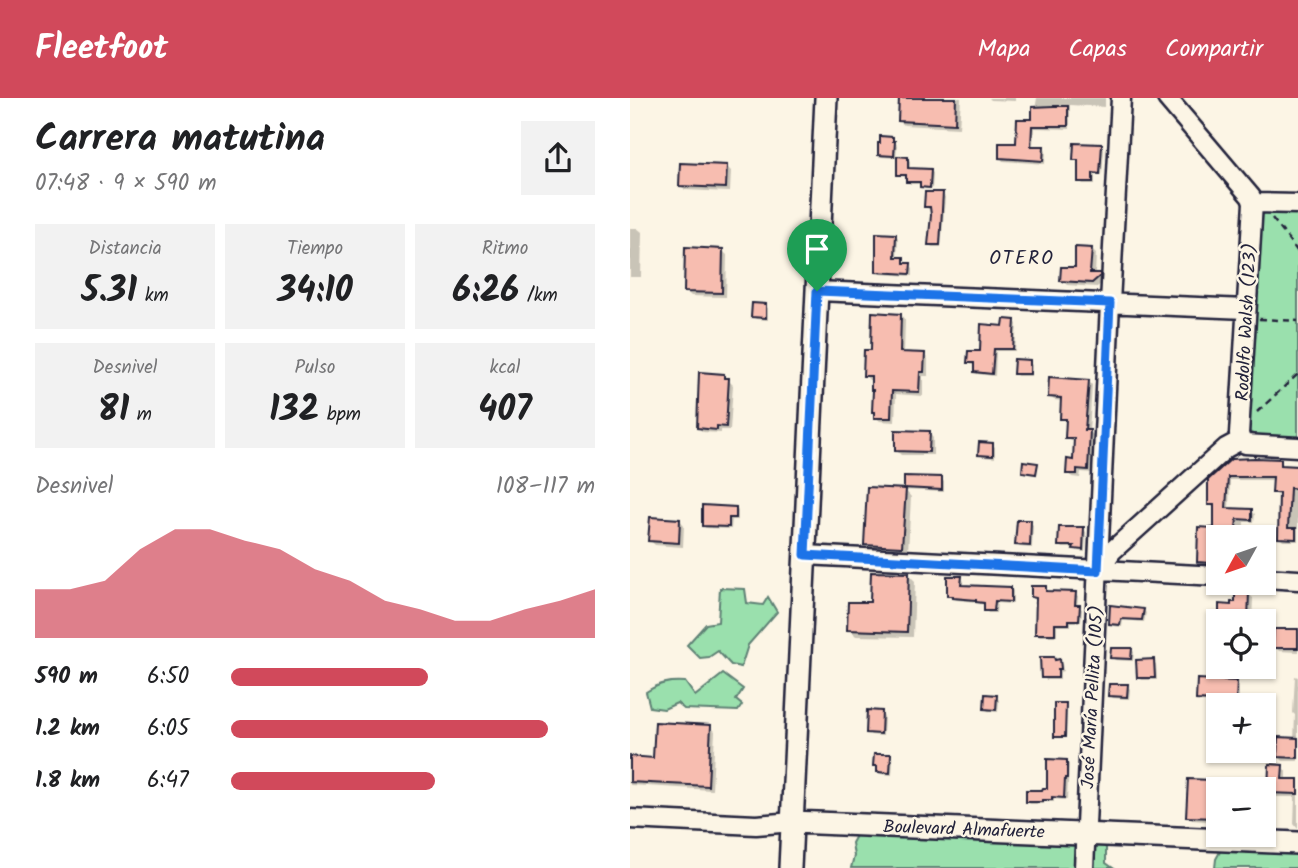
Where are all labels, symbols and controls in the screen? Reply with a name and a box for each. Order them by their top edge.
text: Fleetfoot [35,23,168,76]
text: Mapa [978,30,1030,69]
text: Capas [1068,30,1127,69]
text: Compartir [1165,30,1263,69]
text: Carrera matutina [35,110,325,170]
button: share [521,121,595,195]
text: 07:48 · 9 × 590 m [35,166,217,202]
pin [787,219,847,291]
icon: arrive [798,230,836,268]
text: Distancia [88,234,162,264]
text: Tiempo [287,234,343,264]
text: Ritmo [482,234,528,264]
street label: Rodolfo Walsh (123) [1229,242,1266,402]
district label: OTERO [989,244,1055,274]
text: 5.31 [81,264,137,320]
text: 34:10 [277,264,353,320]
text: 6:26 [452,264,519,320]
text: km [137,281,169,311]
text: /km [519,281,558,311]
text: Desnivel [93,353,157,383]
text: Pulso [295,353,335,383]
text: kcal [490,353,520,383]
text: 81 [98,383,129,439]
text: 132 [269,383,319,439]
text: 407 [478,383,532,439]
text: m [129,400,152,430]
text: bpm [319,400,361,430]
text: Desnivel [35,469,113,505]
text: 108–117 m [496,469,595,505]
north arrow [1206,525,1276,595]
map controls [1206,525,1276,847]
street label: José María Pellita (105) [1074,605,1113,790]
button: locate [1206,609,1276,679]
text: 590 m [35,659,98,695]
text: 6:50 [147,659,189,695]
button: + [1206,693,1276,763]
text: 1.2 km [35,711,100,747]
text: 6:05 [147,711,189,747]
text: 1.8 km [35,763,100,799]
text: 6:47 [147,763,189,799]
button: − [1206,777,1276,847]
street label: Boulevard Almafuerte [883,813,1045,848]

